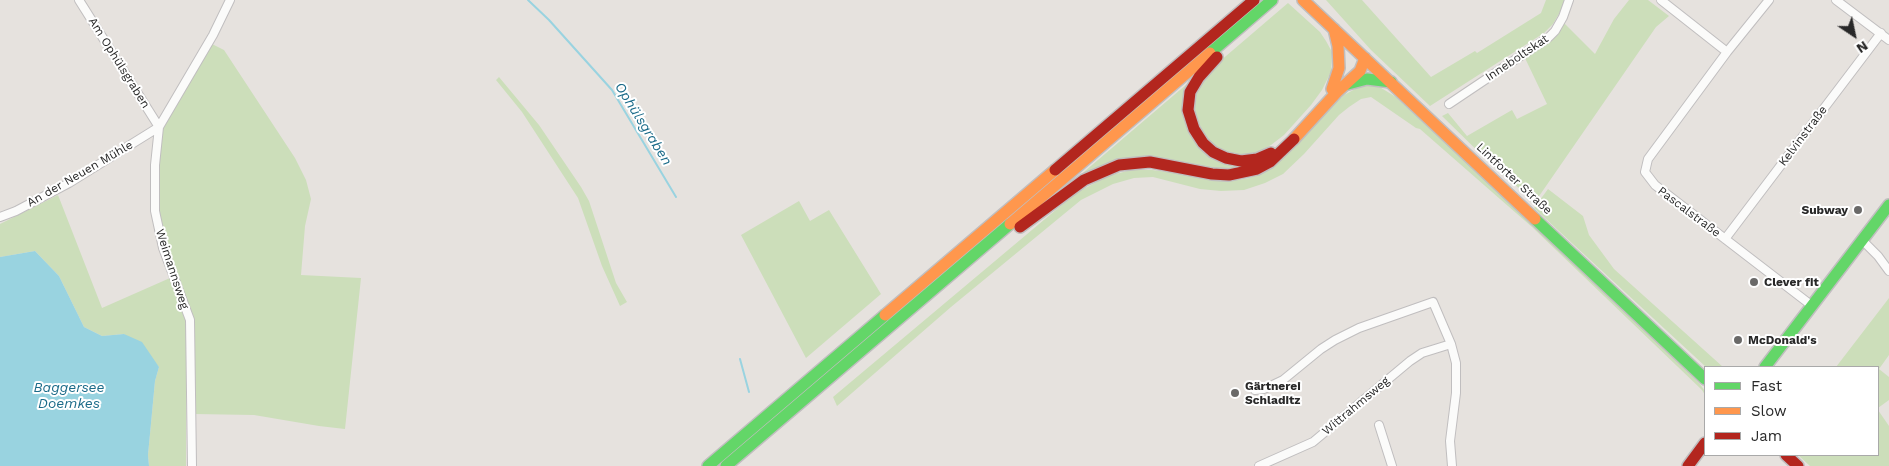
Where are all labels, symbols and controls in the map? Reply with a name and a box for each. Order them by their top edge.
north arrow [1829,10,1879,60]
street label: Am Ophülsgraben [85,15,153,111]
street label: Inneboltskat [1483,32,1551,84]
text: N [1854,38,1871,57]
water label: Ophülsgraben [611,79,675,169]
street label: Kelvinstraße [1776,103,1830,169]
street label: An der Neuen Mühle [24,138,136,210]
street label: Lintforter Straße [1473,140,1555,218]
street label: Pascalstraße [1655,184,1723,240]
place label: Subway [1801,203,1848,217]
marker: Subway [1852,204,1864,216]
street label: Weimannsweg [152,227,192,311]
place label: Clever fit [1764,275,1819,289]
marker: Clever fit [1748,276,1760,288]
place label: McDonald's [1748,333,1817,347]
marker: McDonald's [1732,334,1744,346]
legend [1704,366,1879,456]
street label: Wittrahmsweg [1319,374,1393,438]
text: Fast [1751,377,1782,395]
place label: Gärtnerei Schladitz [1245,379,1301,407]
water label: Baggersee Doemkes [34,380,104,412]
marker: Gärtnerei Schladitz [1229,387,1241,399]
text: Slow [1751,402,1787,420]
text: Jam [1751,427,1782,445]

